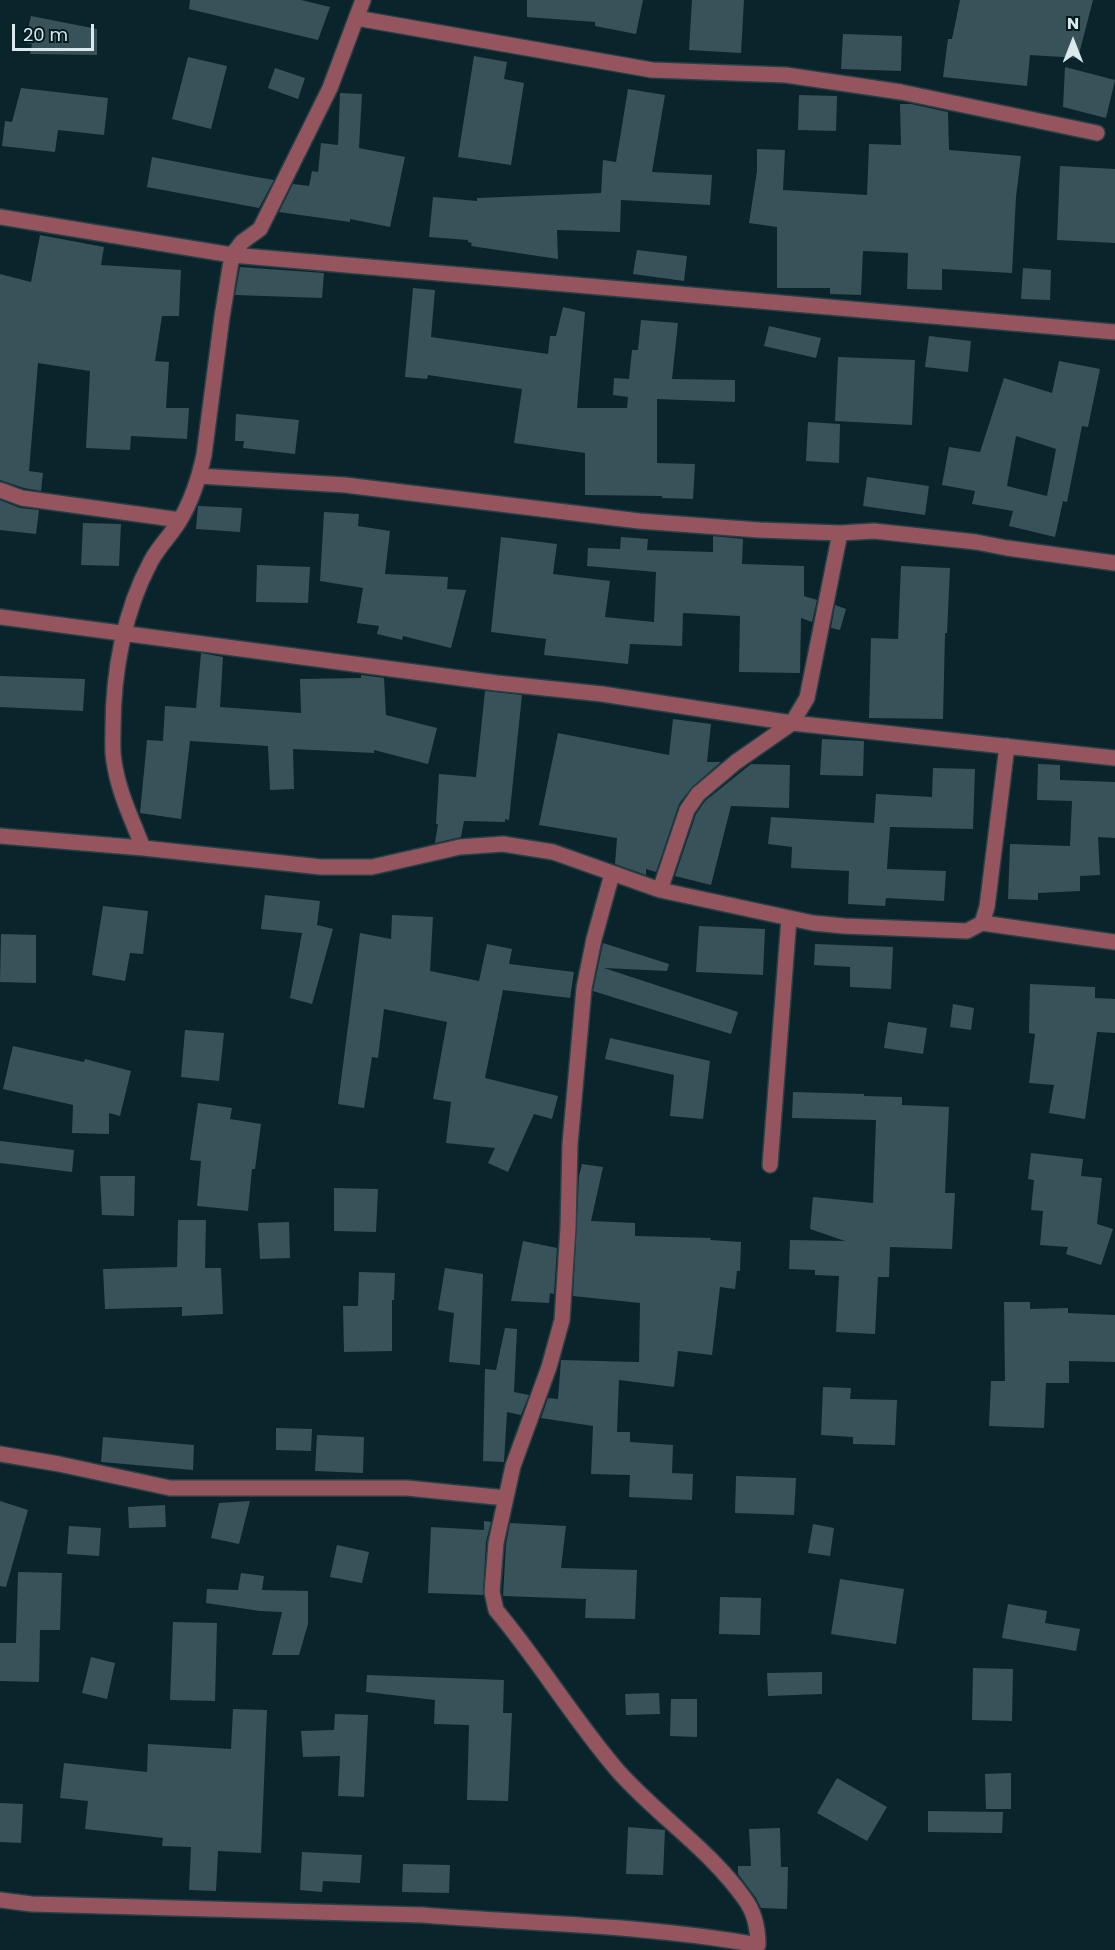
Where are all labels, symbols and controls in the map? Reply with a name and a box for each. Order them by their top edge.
scale bar [15,12,98,50]
north arrow [1043,12,1103,72]
text: N [1067,12,1079,35]
text: 20 m [23,22,68,47]

